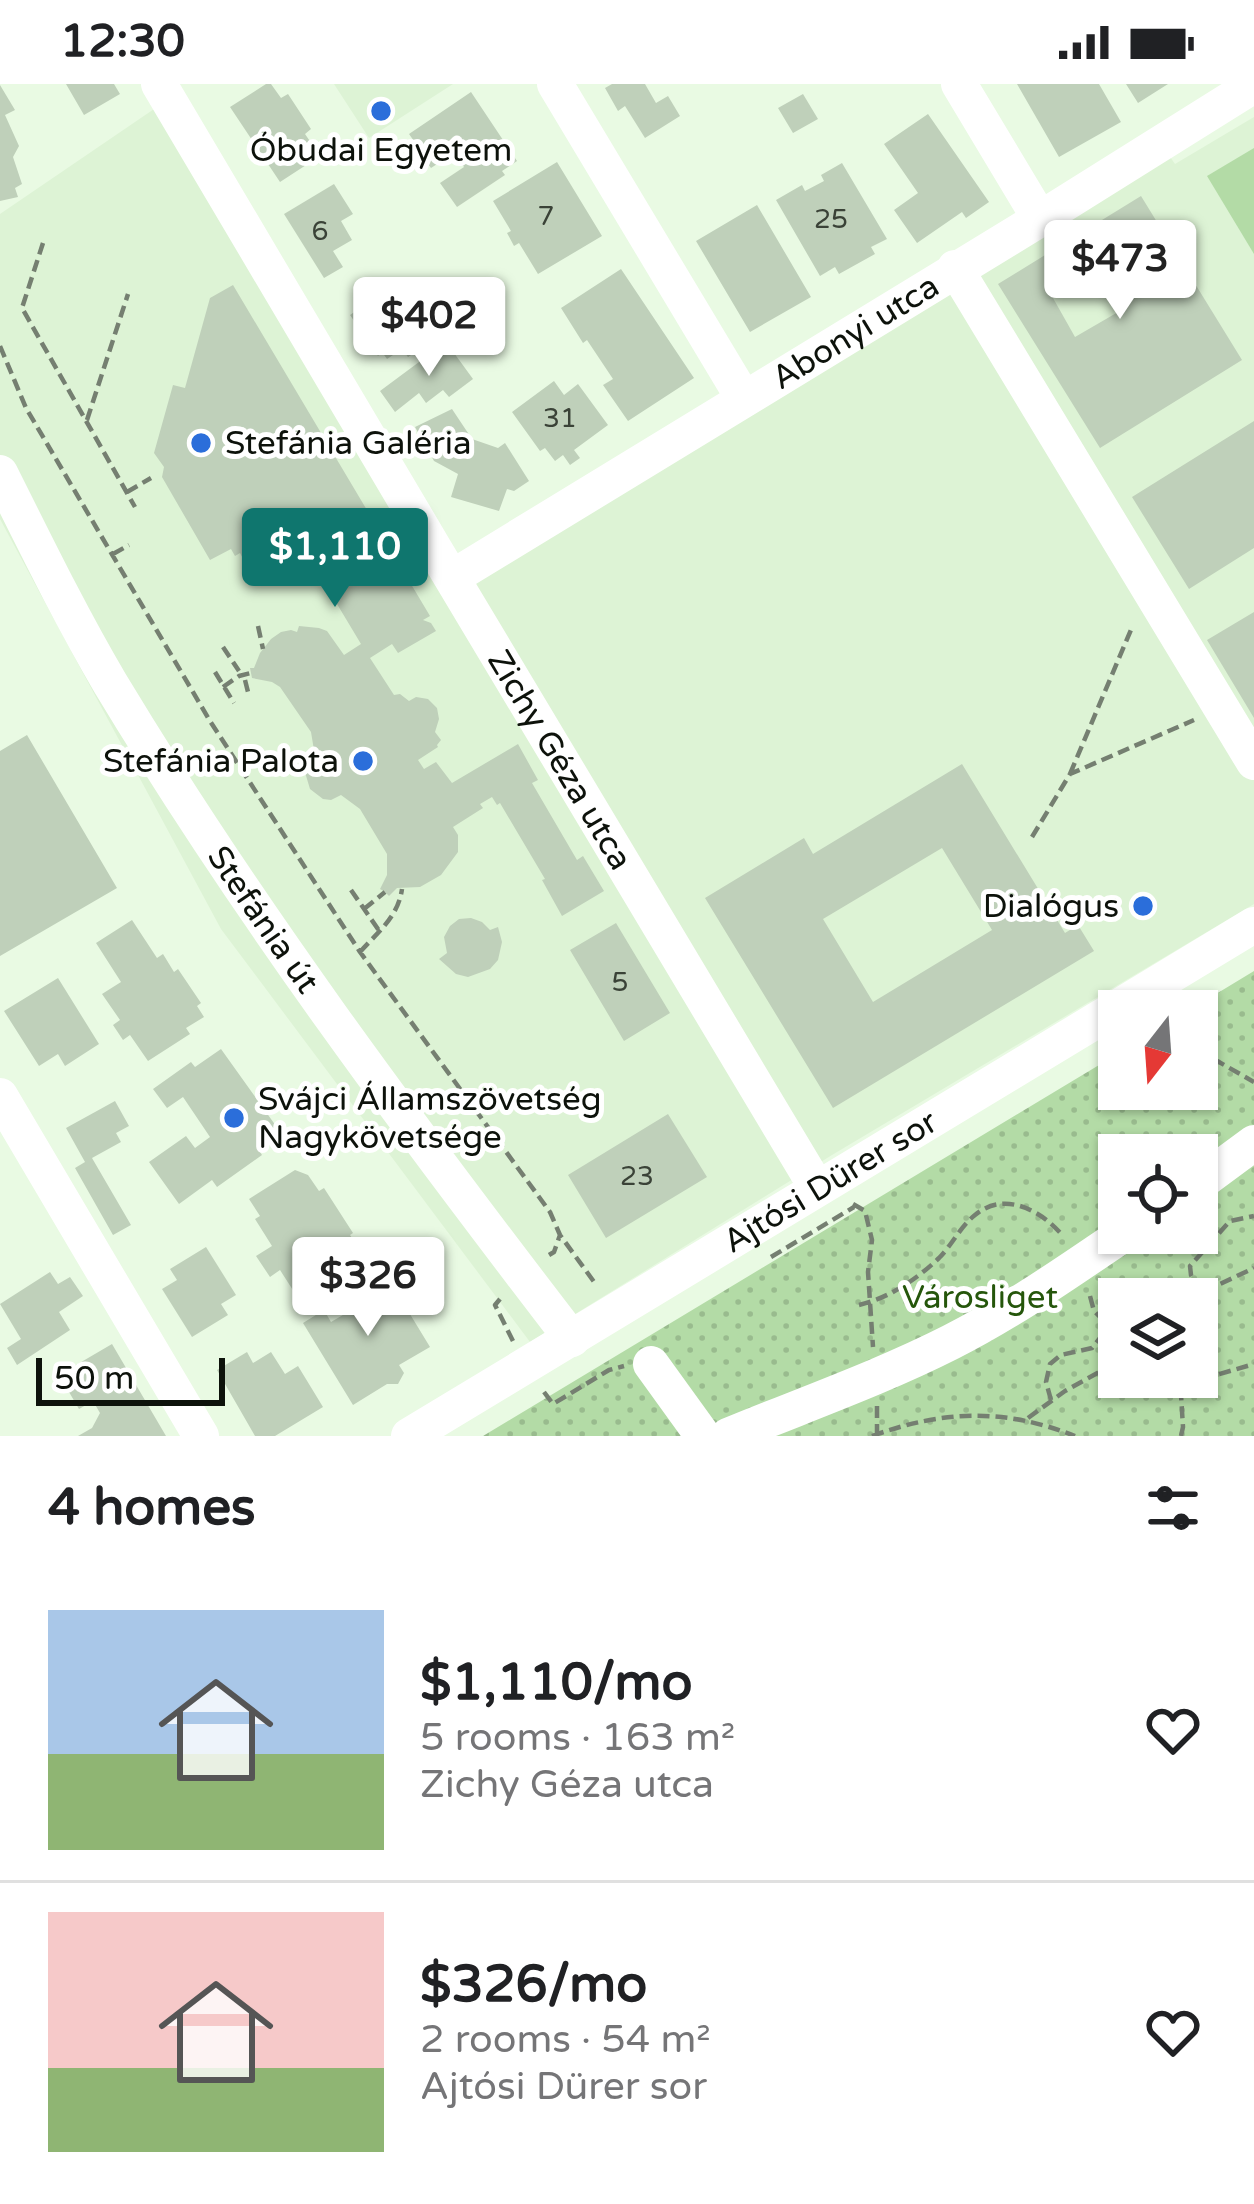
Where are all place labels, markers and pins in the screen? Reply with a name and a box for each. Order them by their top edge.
marker: Óbudai Egyetem [368,98,394,124]
place label: Óbudai Egyetem [250,131,512,170]
pin: $473 [1049,220,1191,322]
pin: $402 [358,277,500,379]
place label: Stefánia Galéria [225,424,472,463]
marker: Stefánia Galéria [188,430,214,456]
pin: $1,110 [237,508,433,610]
place label: Stefánia Palota [103,742,339,781]
marker: Stefánia Palota [350,748,376,774]
place label: Dialógus [983,887,1119,926]
marker: Dialógus [1130,893,1156,919]
place label: Svájci Államszövetség Nagykövetsége [258,1080,602,1157]
marker: Svájci Államszövetség Nagykövetsége [221,1105,247,1131]
pin: $326 [297,1237,439,1339]

